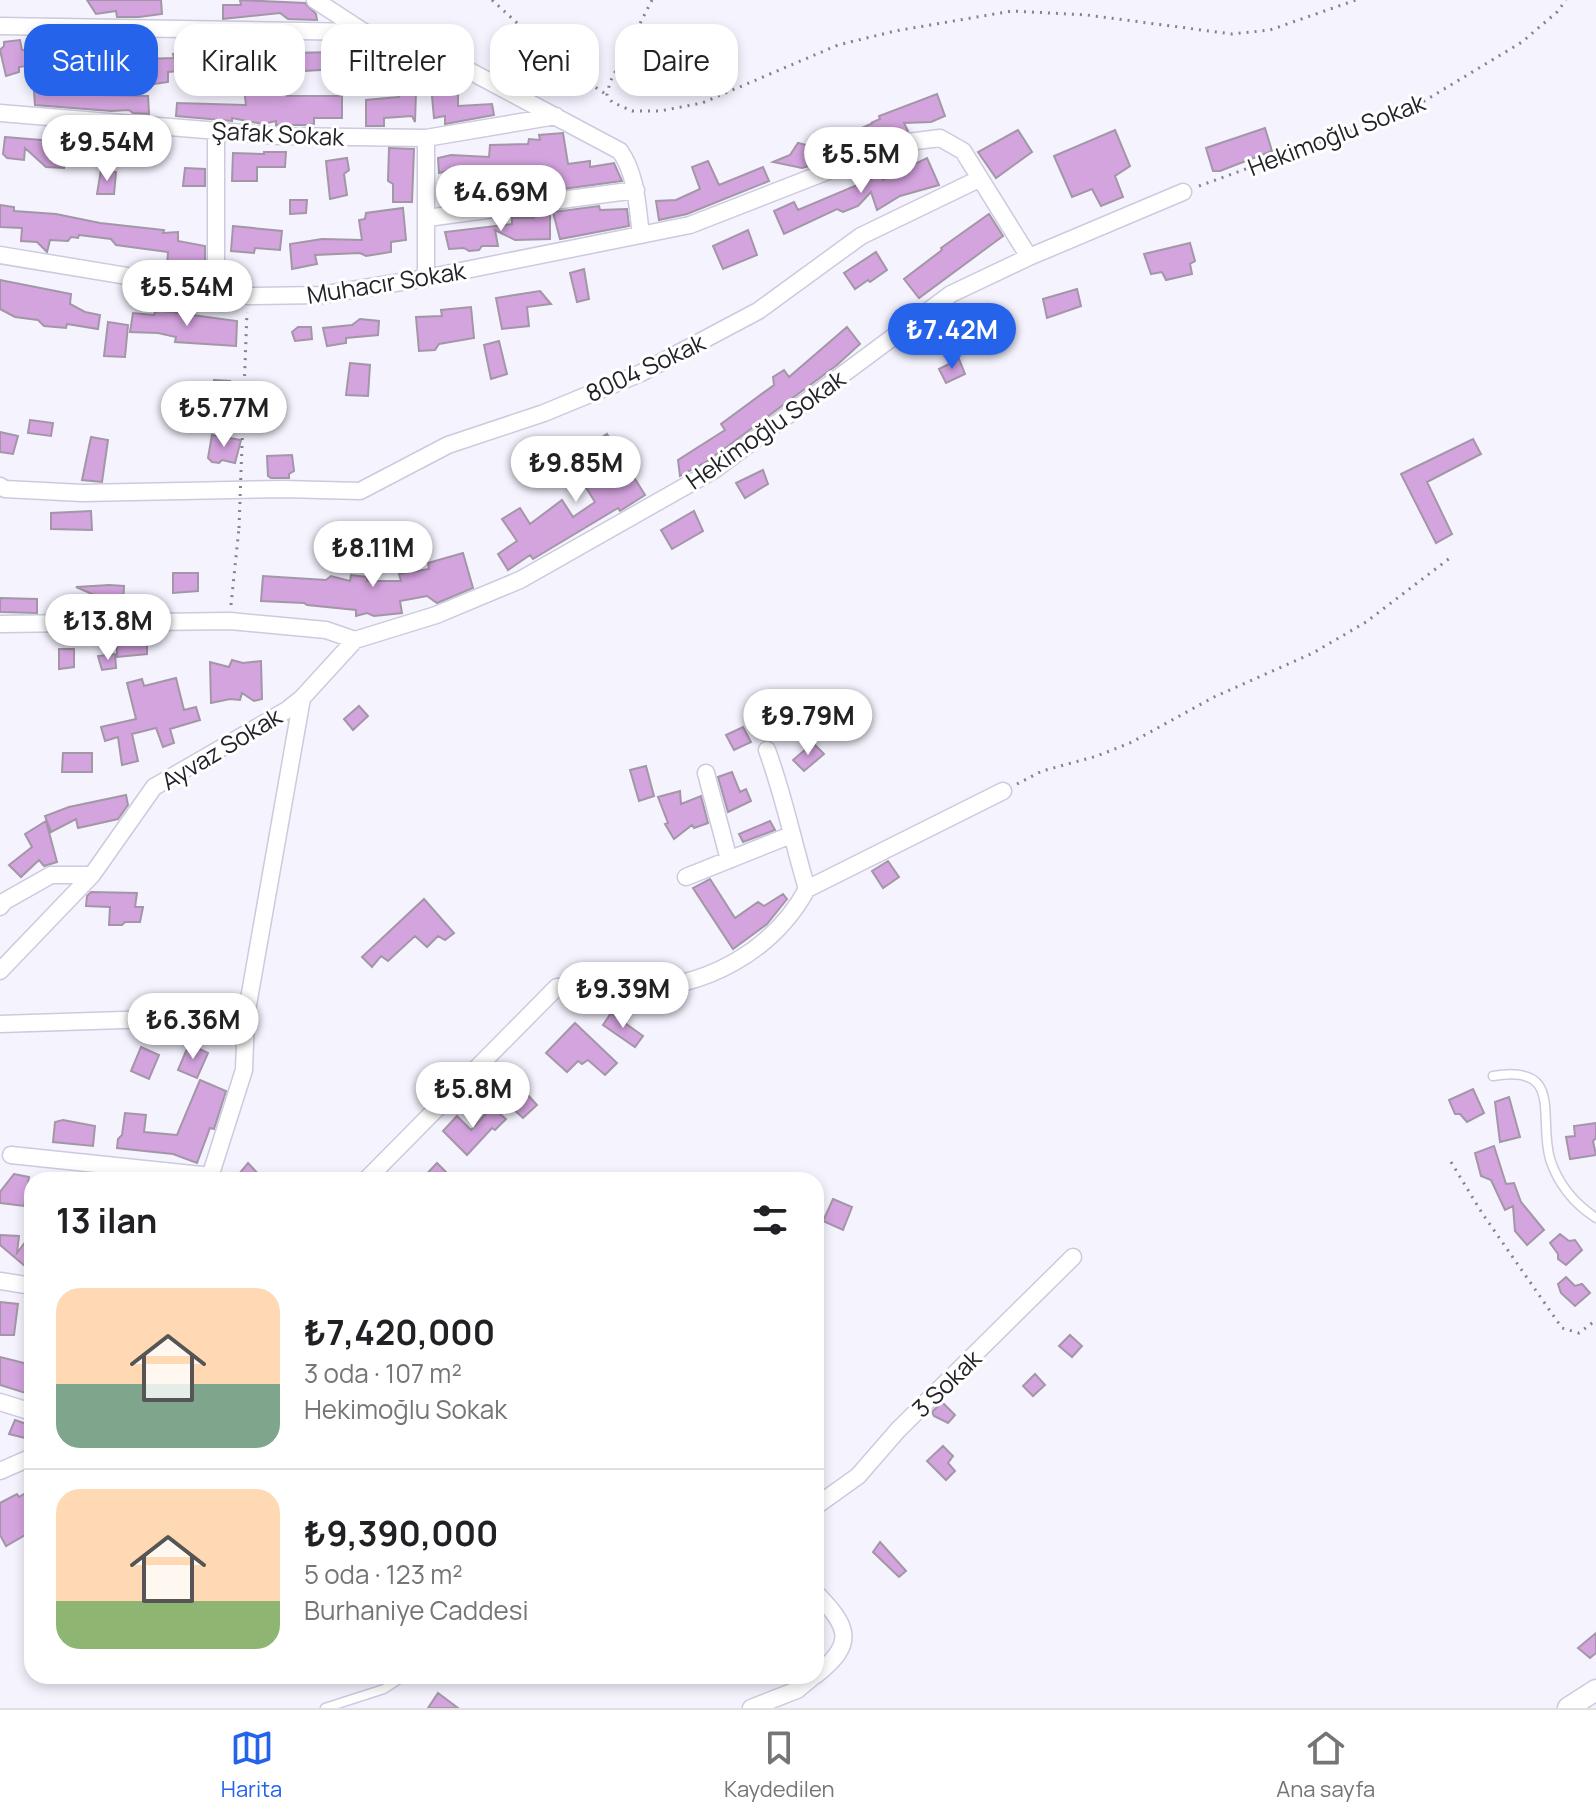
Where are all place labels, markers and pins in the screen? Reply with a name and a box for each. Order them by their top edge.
pin: ₺9.54M [42,115,172,183]
pin: ₺5.5M [805,127,917,195]
pin: ₺4.69M [436,165,566,233]
pin: ₺5.54M [122,260,252,328]
pin: ₺7.42M [887,303,1017,371]
pin: ₺5.77M [159,381,289,449]
pin: ₺9.85M [511,436,641,504]
pin: ₺8.11M [308,521,438,589]
pin: ₺13.8M [43,594,173,662]
pin: ₺9.79M [743,689,873,757]
pin: ₺9.39M [558,962,688,1030]
pin: ₺6.36M [128,993,258,1061]
pin: ₺5.8M [417,1062,529,1130]

